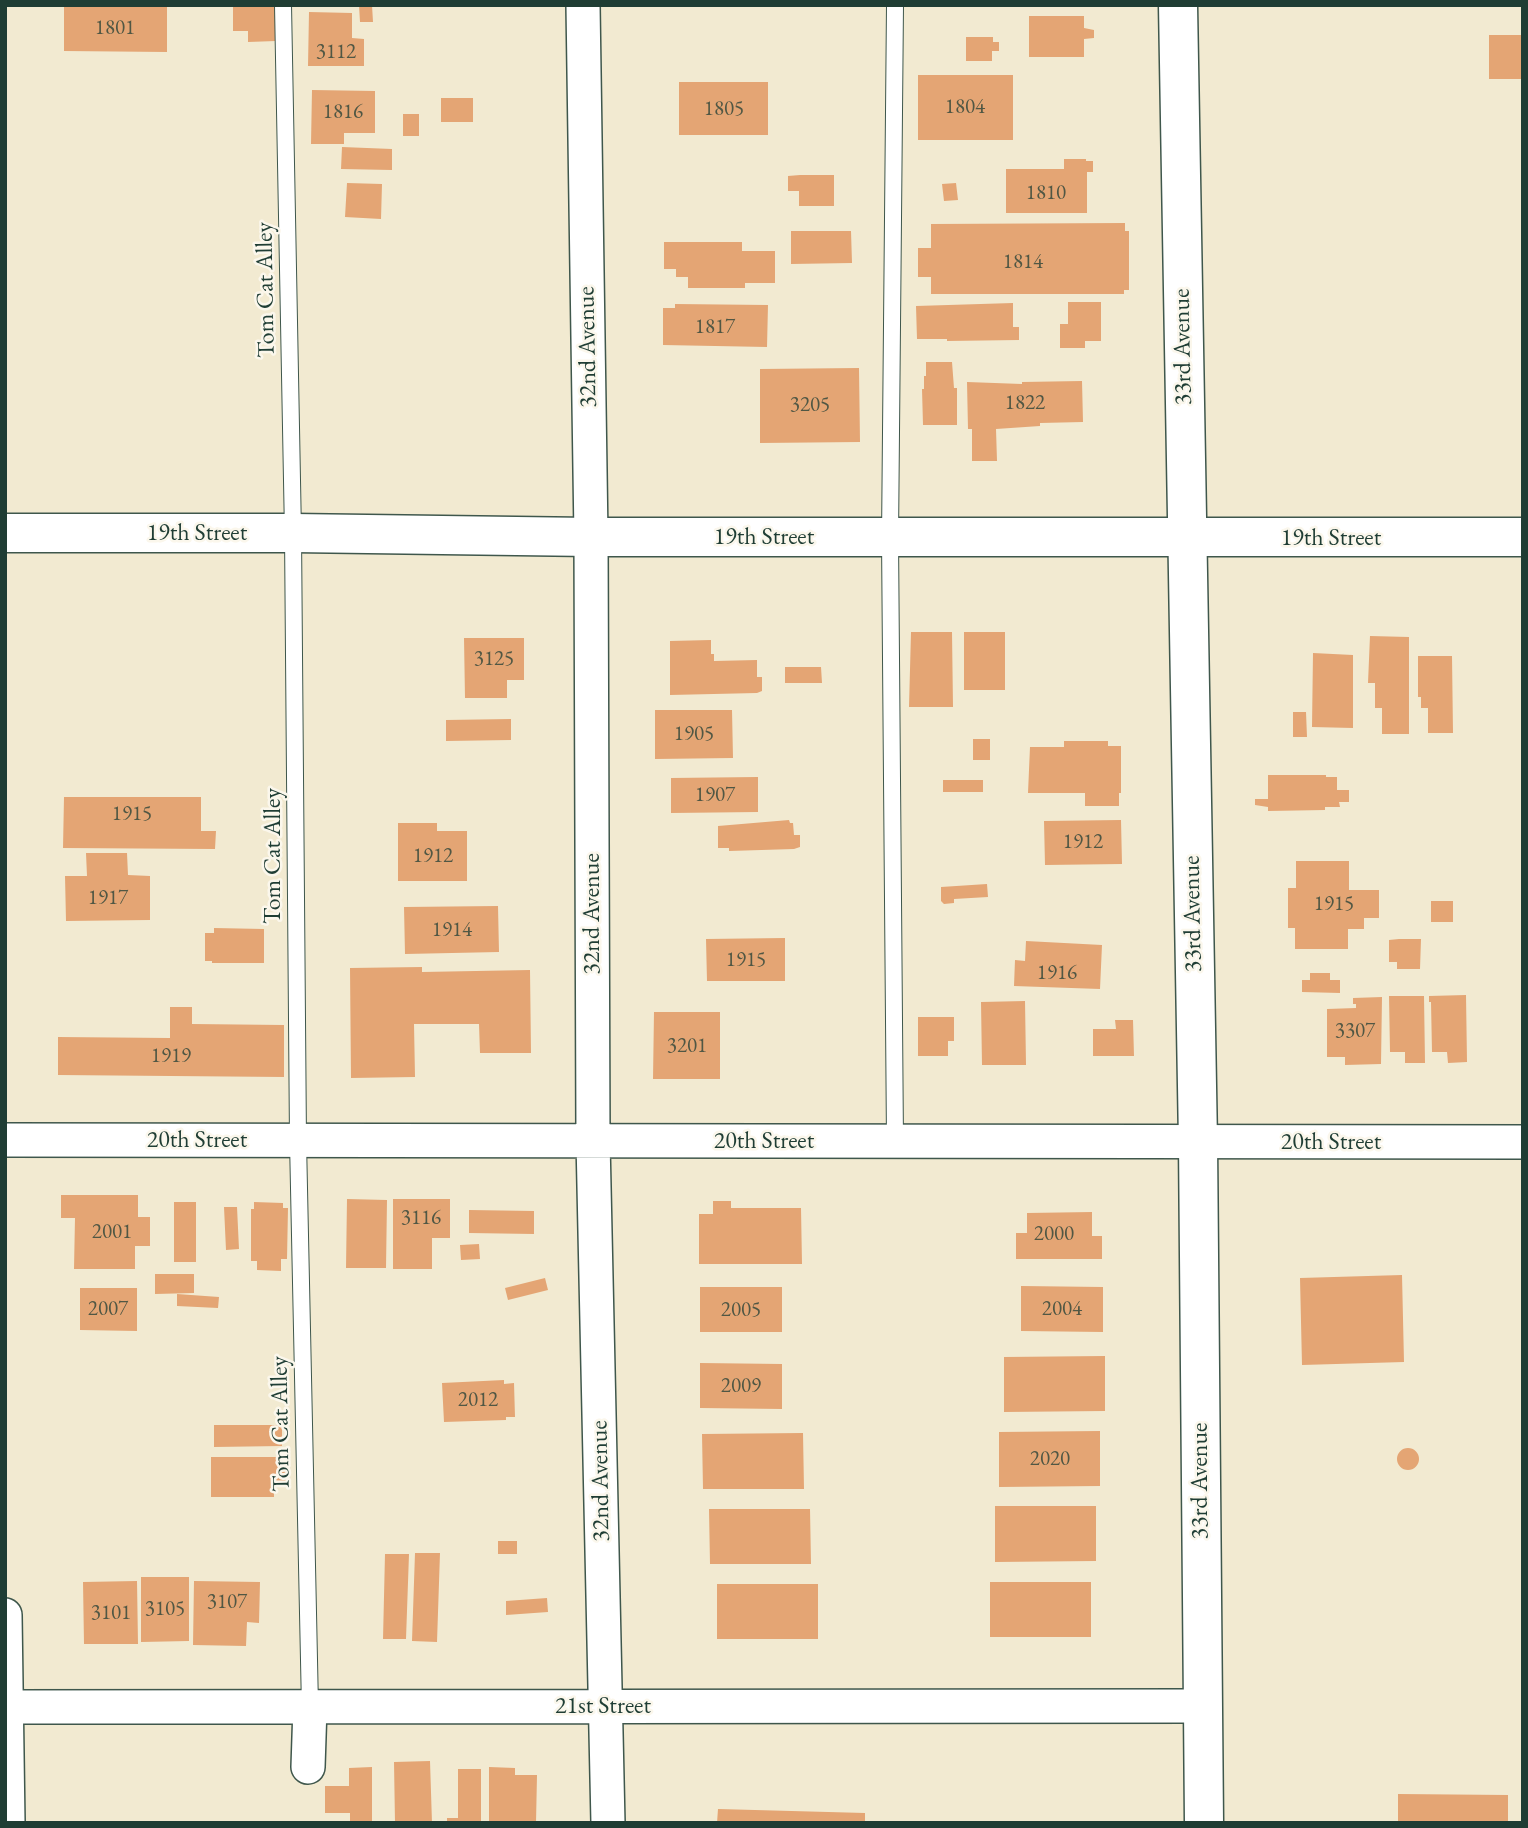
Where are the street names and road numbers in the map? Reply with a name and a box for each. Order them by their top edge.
street label: Tom Cat Alley [250,222,282,358]
street label: 32nd Avenue [573,286,603,408]
street label: 33rd Avenue [1168,288,1198,406]
street label: 19th Street [147,519,247,547]
street label: 19th Street [714,523,814,551]
street label: 19th Street [1281,524,1381,552]
street label: Tom Cat Alley [259,788,287,924]
street label: 32nd Avenue [578,853,606,975]
street label: 33rd Avenue [1178,855,1208,973]
street label: 20th Street [147,1126,247,1154]
street label: 20th Street [714,1127,814,1155]
street label: 20th Street [1281,1128,1381,1156]
street label: Tom Cat Alley [265,1356,297,1492]
street label: 32nd Avenue [586,1420,616,1542]
street label: 33rd Avenue [1186,1423,1214,1539]
street label: 21st Street [555,1692,651,1720]

